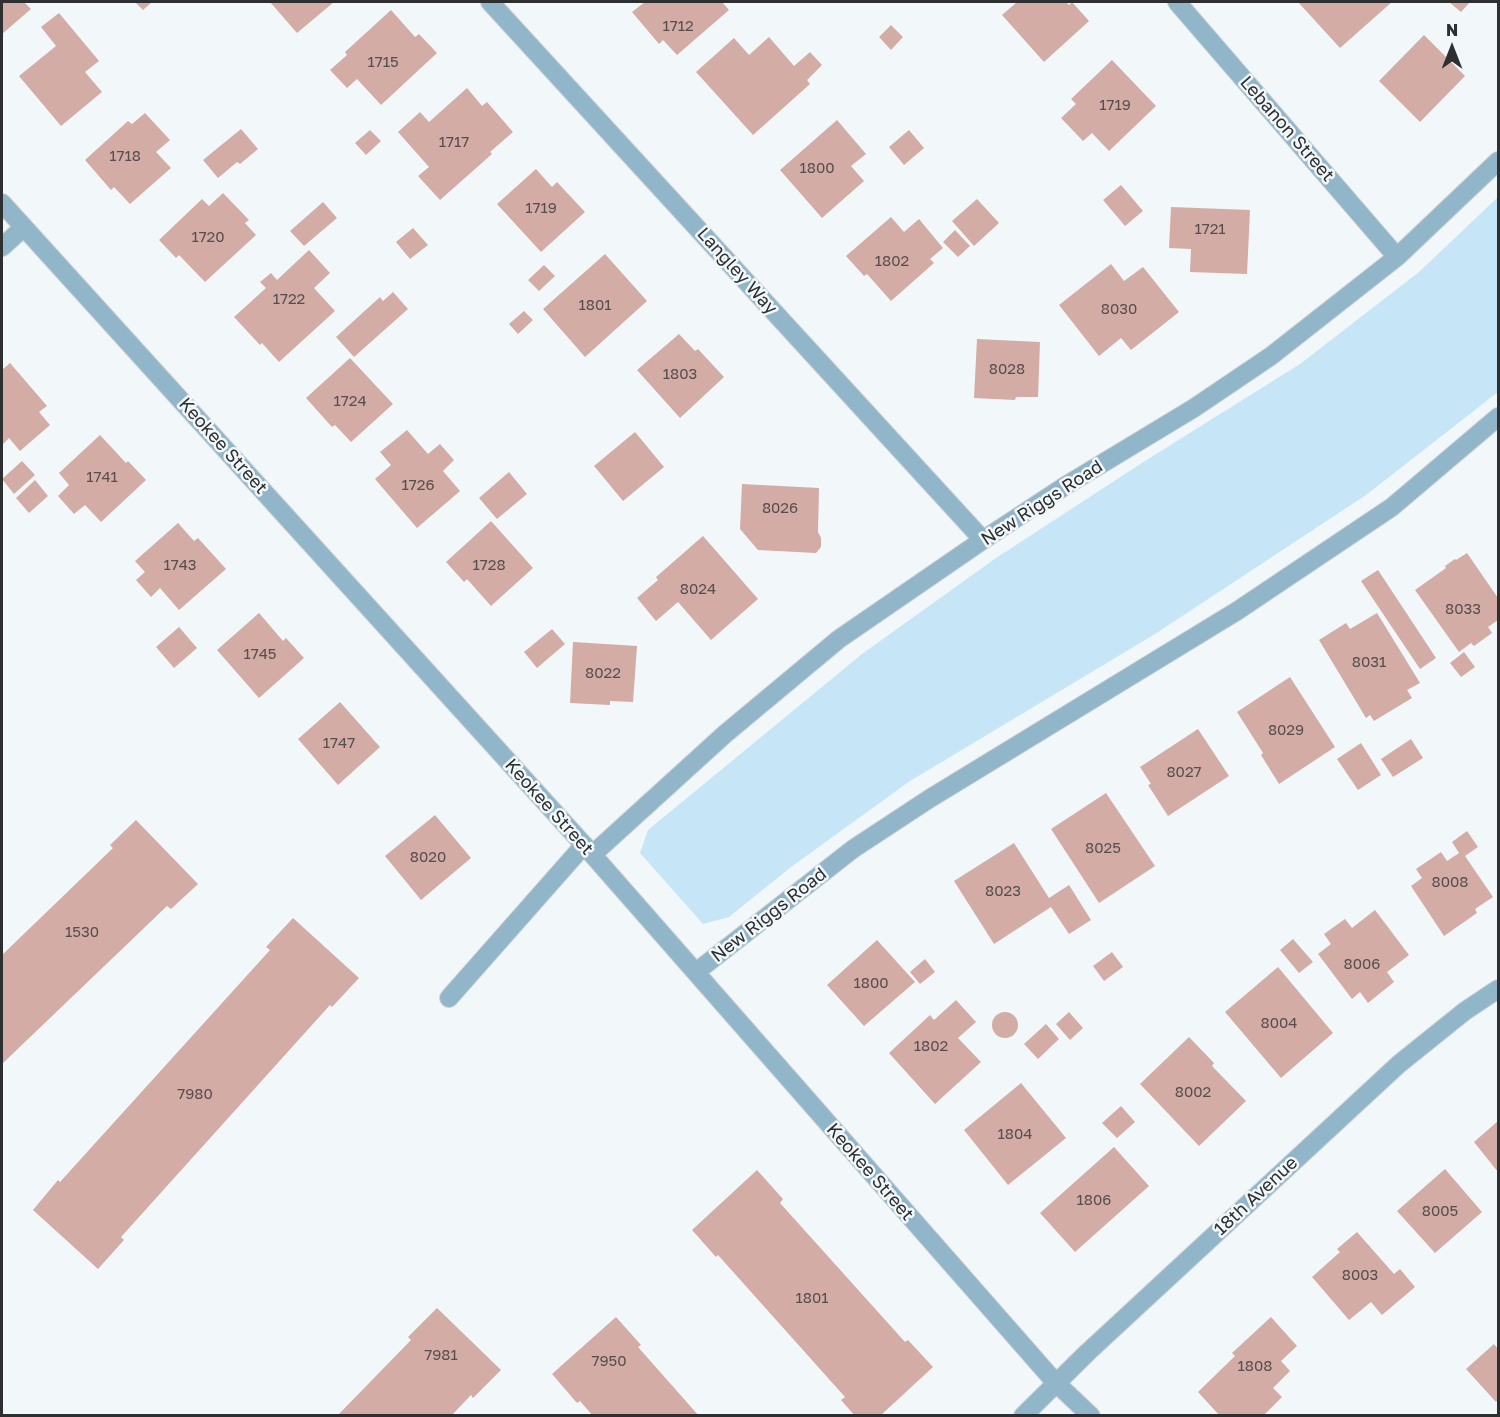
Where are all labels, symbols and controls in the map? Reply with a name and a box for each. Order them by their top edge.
house number: 1712 [662,17,694,35]
north arrow [1422,18,1482,78]
text: N [1446,20,1458,40]
house number: 1715 [367,53,399,71]
street label: Lebanon Street [1235,72,1339,186]
house number: 1719 [1099,96,1131,114]
house number: 1717 [439,133,469,151]
house number: 1718 [109,147,141,165]
house number: 1800 [799,159,835,177]
house number: 1719 [525,199,557,217]
house number: 1721 [1194,220,1226,238]
street label: Langley Way [692,223,782,319]
house number: 1720 [191,228,225,246]
house number: 1802 [875,252,909,270]
house number: 1722 [273,290,305,308]
house number: 1801 [579,296,611,314]
house number: 8030 [1101,300,1137,318]
house number: 8028 [989,360,1025,378]
house number: 1803 [663,365,697,383]
house number: 1724 [333,392,367,410]
street label: Keokee Street [174,394,272,498]
street label: New Riggs Road [977,456,1107,550]
house number: 1741 [86,468,118,486]
house number: 1726 [402,476,434,494]
house number: 8026 [762,499,798,517]
house number: 1743 [163,556,197,574]
house number: 1728 [472,556,506,574]
house number: 8024 [680,580,716,598]
house number: 8033 [1445,600,1481,618]
house number: 1745 [243,645,277,663]
house number: 8031 [1352,653,1386,671]
house number: 8022 [585,664,621,682]
house number: 8029 [1268,721,1304,739]
house number: 1747 [323,734,355,752]
street label: Keokee Street [500,755,598,859]
house number: 8027 [1166,763,1202,781]
house number: 8025 [1085,839,1121,857]
house number: 8020 [410,848,446,866]
street label: New Riggs Road [707,863,831,967]
house number: 8008 [1432,873,1468,891]
house number: 8023 [985,882,1021,900]
house number: 1530 [65,923,99,941]
house number: 8006 [1344,955,1380,973]
house number: 1800 [853,974,889,992]
house number: 8004 [1261,1014,1297,1032]
house number: 1802 [914,1037,948,1055]
house number: 8002 [1175,1083,1211,1101]
house number: 7980 [177,1085,213,1103]
street label: Keokee Street [822,1119,918,1225]
house number: 1804 [998,1125,1032,1143]
street label: 18th Avenue [1210,1152,1302,1240]
house number: 1806 [1077,1191,1111,1209]
house number: 8005 [1422,1202,1458,1220]
house number: 8003 [1342,1266,1378,1284]
house number: 1801 [796,1289,828,1307]
house number: 7981 [424,1346,458,1364]
house number: 7950 [591,1352,627,1370]
house number: 1808 [1238,1357,1272,1375]

